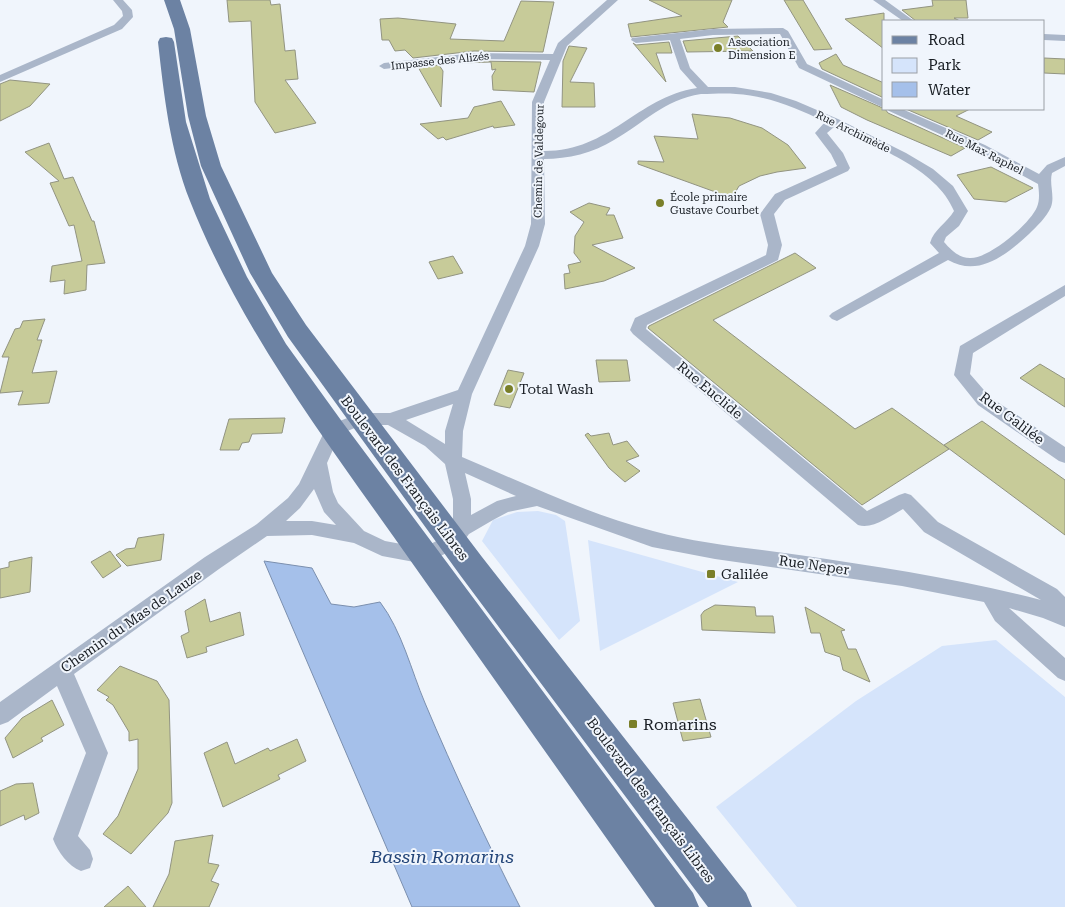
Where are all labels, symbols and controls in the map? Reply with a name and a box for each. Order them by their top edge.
legend [882,20,1045,110]
text: Road [928,31,965,49]
place label: Association Dimension E [728,36,796,62]
marker: Association Dimension E [712,42,724,54]
street label: Impasse des Alizés [390,49,490,73]
text: Park [928,56,962,74]
text: Water [928,81,970,99]
street label: Chemin de Valdegour [532,104,547,218]
street label: Rue Archimède [814,108,892,156]
street label: Rue Max Raphel [943,127,1026,178]
place label: École primaire Gustave Courbet [670,190,759,217]
marker: École primaire Gustave Courbet [654,197,666,209]
street label: Rue Euclide [674,358,746,422]
place label: Total Wash [519,381,594,397]
marker: Total Wash [503,383,515,395]
street label: Rue Galilée [977,389,1048,448]
street label: Boulevard des Français Libres [338,393,472,564]
street label: Rue Neper [778,552,850,578]
street label: Chemin du Mas de Lauze [57,566,205,676]
place label: Galilée [721,566,769,582]
marker: Galilée [705,568,717,580]
street label: Boulevard des Français Libres [584,715,718,886]
place label: Romarins [643,715,717,734]
marker: Romarins [627,718,639,730]
water label: Bassin Romarins [369,846,514,867]

